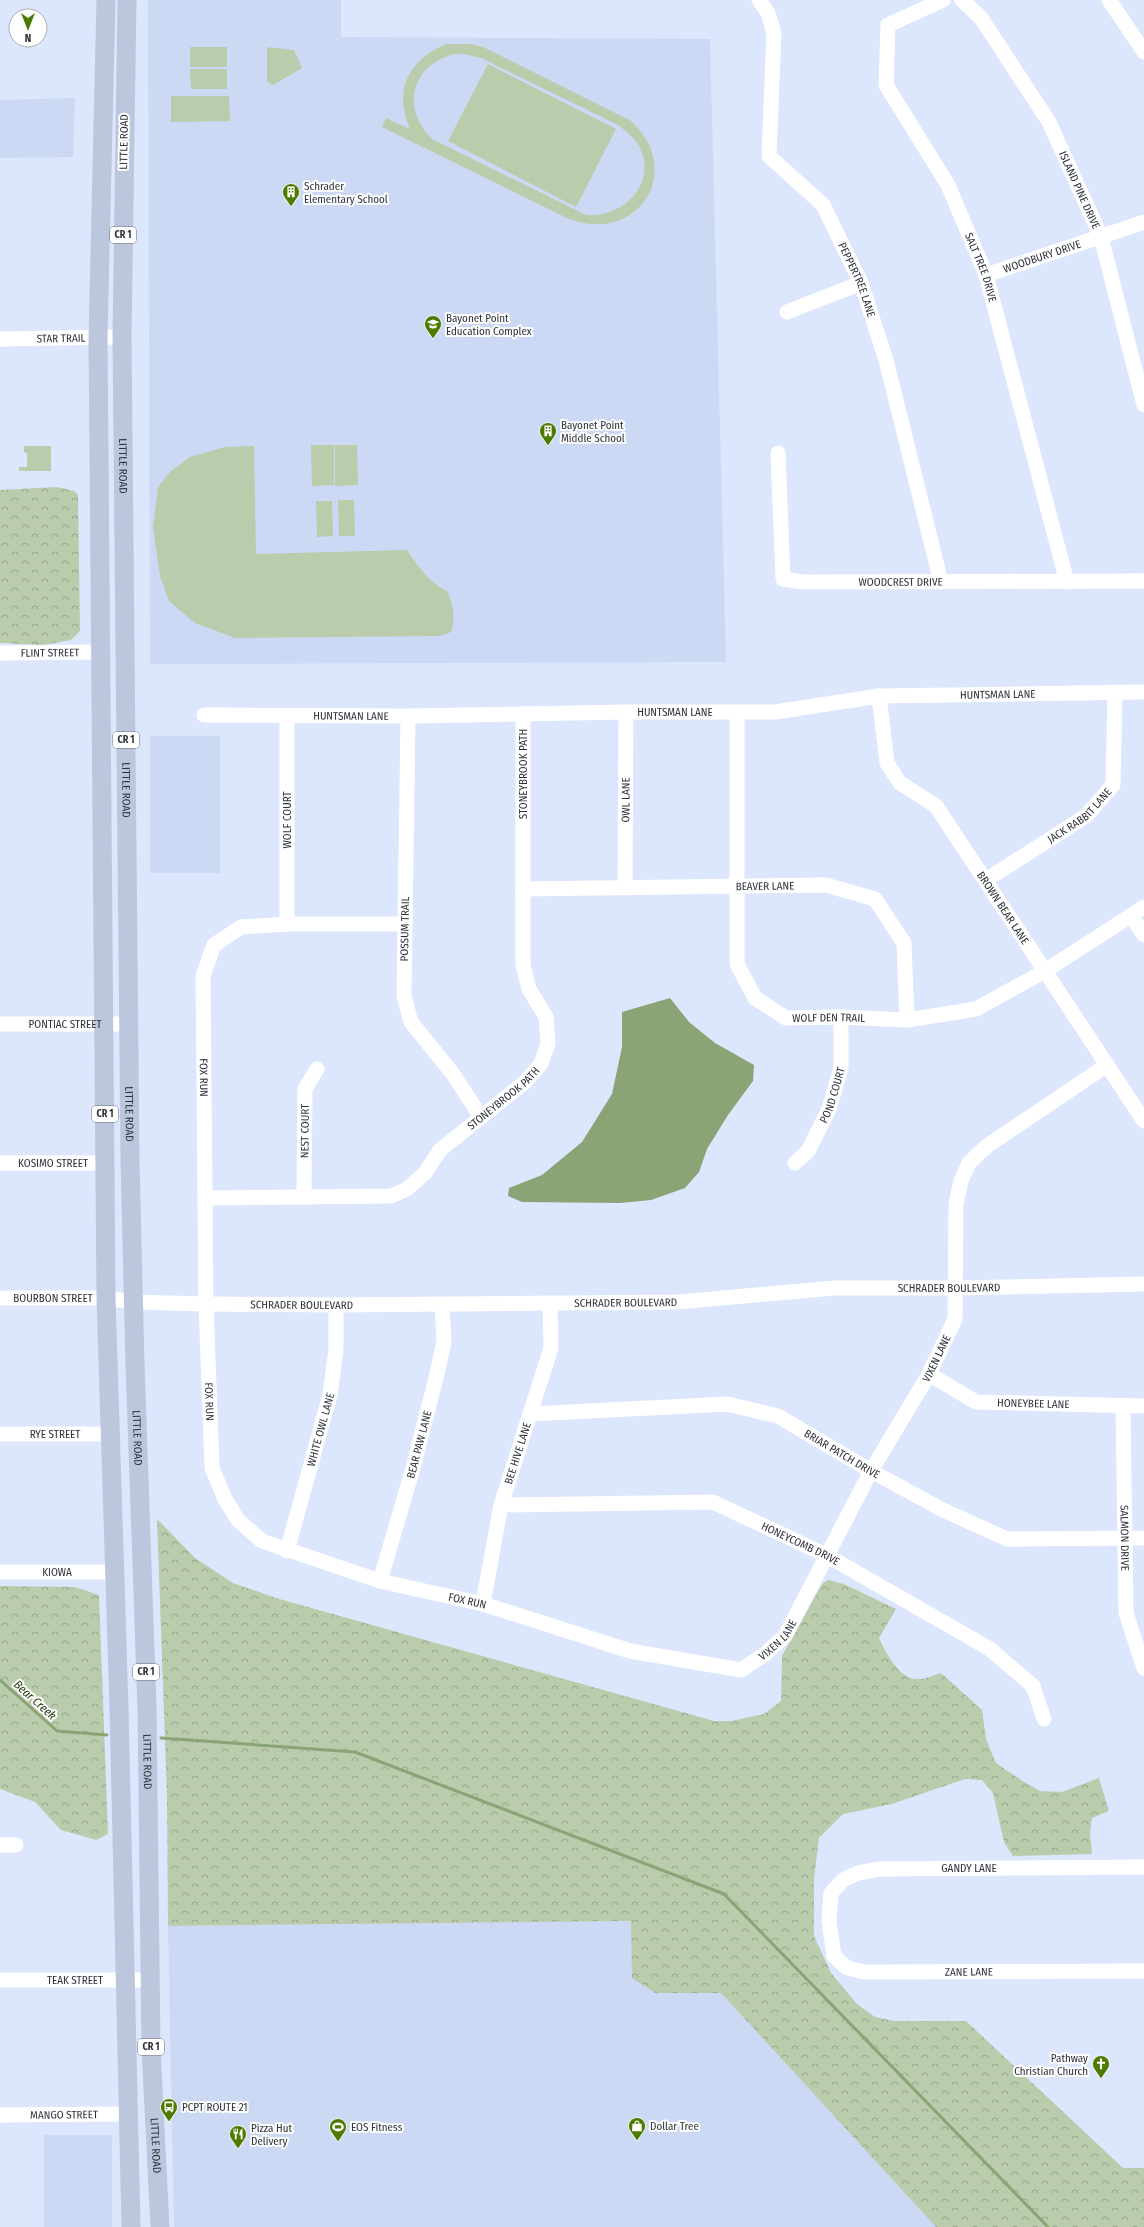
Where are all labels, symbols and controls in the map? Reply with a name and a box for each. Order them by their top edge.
north arrow [8,8,48,48]
text: N [25,31,31,44]
street label: LITTLE ROAD [117,114,131,170]
street label: ISLAND PINE DRIVE [1057,149,1103,231]
place label: Schrader Elementary School [304,180,388,206]
building icon: Schrader Elementary School [281,182,301,207]
road number: CR 1 [110,227,136,243]
street label: SALT TREE DRIVE [962,231,999,303]
street label: WOODBURY DRIVE [1002,237,1082,275]
street label: PEPPERTREE LANE [836,240,878,319]
place label: Bayonet Point Education Complex [446,312,532,338]
school or university icon: Bayonet Point Education Complex [423,314,443,339]
street label: STAR TRAIL [36,331,86,345]
place label: Bayonet Point Middle School [561,419,625,445]
building icon: Bayonet Point Middle School [538,421,558,446]
street label: LITTLE ROAD [116,438,130,494]
street label: WOODCREST DRIVE [859,575,943,588]
street label: FLINT STREET [21,646,80,659]
street label: HUNTSMAN LANE [960,687,1036,701]
street label: HUNTSMAN LANE [637,706,713,719]
street label: HUNTSMAN LANE [313,709,389,722]
street label: STONEYBROOK PATH [517,729,530,819]
road number: CR 1 [113,732,139,748]
street label: LITTLE ROAD [120,762,133,818]
street label: OWL LANE [619,777,632,823]
street label: JACK RABBIT LANE [1045,785,1114,846]
street label: WOLF COURT [281,791,294,849]
street label: BROWN BEAR LANE [974,869,1032,947]
street label: BEAVER LANE [736,879,794,893]
street label: POSSUM TRAIL [398,896,412,962]
street label: WOLF DEN TRAIL [792,1010,866,1025]
street label: PONTIAC STREET [29,1018,102,1031]
street label: FOX RUN [197,1058,211,1097]
street label: STONEYBROOK PATH [465,1064,542,1132]
street label: POND COURT [817,1065,848,1125]
street label: LITTLE ROAD [123,1086,136,1142]
street label: NEST COURT [298,1103,311,1158]
road number: CR 1 [92,1106,118,1122]
street label: KOSIMO STREET [18,1157,89,1170]
street label: SCHRADER BOULEVARD [898,1281,1001,1295]
street label: BOURBON STREET [13,1292,94,1305]
street label: SCHRADER BOULEVARD [574,1296,677,1309]
street label: SCHRADER BOULEVARD [250,1298,353,1312]
street label: VIXEN LANE [919,1333,953,1384]
street label: FOX RUN [202,1382,217,1421]
street label: WHITE OWL LANE [304,1391,337,1468]
street label: HONEYBEE LANE [997,1396,1070,1411]
street label: BEAR PAW LANE [404,1409,434,1480]
street label: LITTLE ROAD [130,1410,145,1466]
street label: BEE HIVE LANE [502,1421,533,1486]
street label: BRIAR PATCH DRIVE [802,1427,882,1481]
street label: RYE STREET [30,1428,81,1441]
street label: SALMON DRIVE [1118,1505,1132,1571]
street label: HONEYCOMB DRIVE [759,1519,842,1568]
street label: KIOWA [42,1566,72,1579]
street label: FOX RUN [447,1590,488,1611]
street label: VIXEN LANE [756,1617,799,1663]
road number: CR 1 [133,1664,159,1680]
water label: Bear Creek [11,1677,59,1723]
street label: LITTLE ROAD [141,1734,154,1789]
street label: GANDY LANE [941,1862,997,1875]
street label: ZANE LANE [945,1965,993,1978]
street label: TEAK STREET [47,1974,104,1987]
road number: CR 1 [138,2039,164,2055]
place label: Pathway Christian Church [1014,2052,1088,2078]
church icon: Pathway Christian Church [1091,2054,1111,2079]
bus stop icon: PCPT ROUTE 21 [159,2097,179,2122]
place label: PCPT ROUTE 21 [182,2101,248,2114]
street label: MANGO STREET [30,2108,99,2121]
shop icon: Dollar Tree [627,2116,647,2141]
street label: LITTLE ROAD [148,2117,164,2174]
sports icon: EOS Fitness [328,2117,348,2142]
place label: Dollar Tree [650,2120,699,2133]
place label: EOS Fitness [351,2121,403,2134]
place label: Pizza Hut Delivery [251,2122,292,2148]
restaurant icon: Pizza Hut Delivery [228,2124,248,2149]

